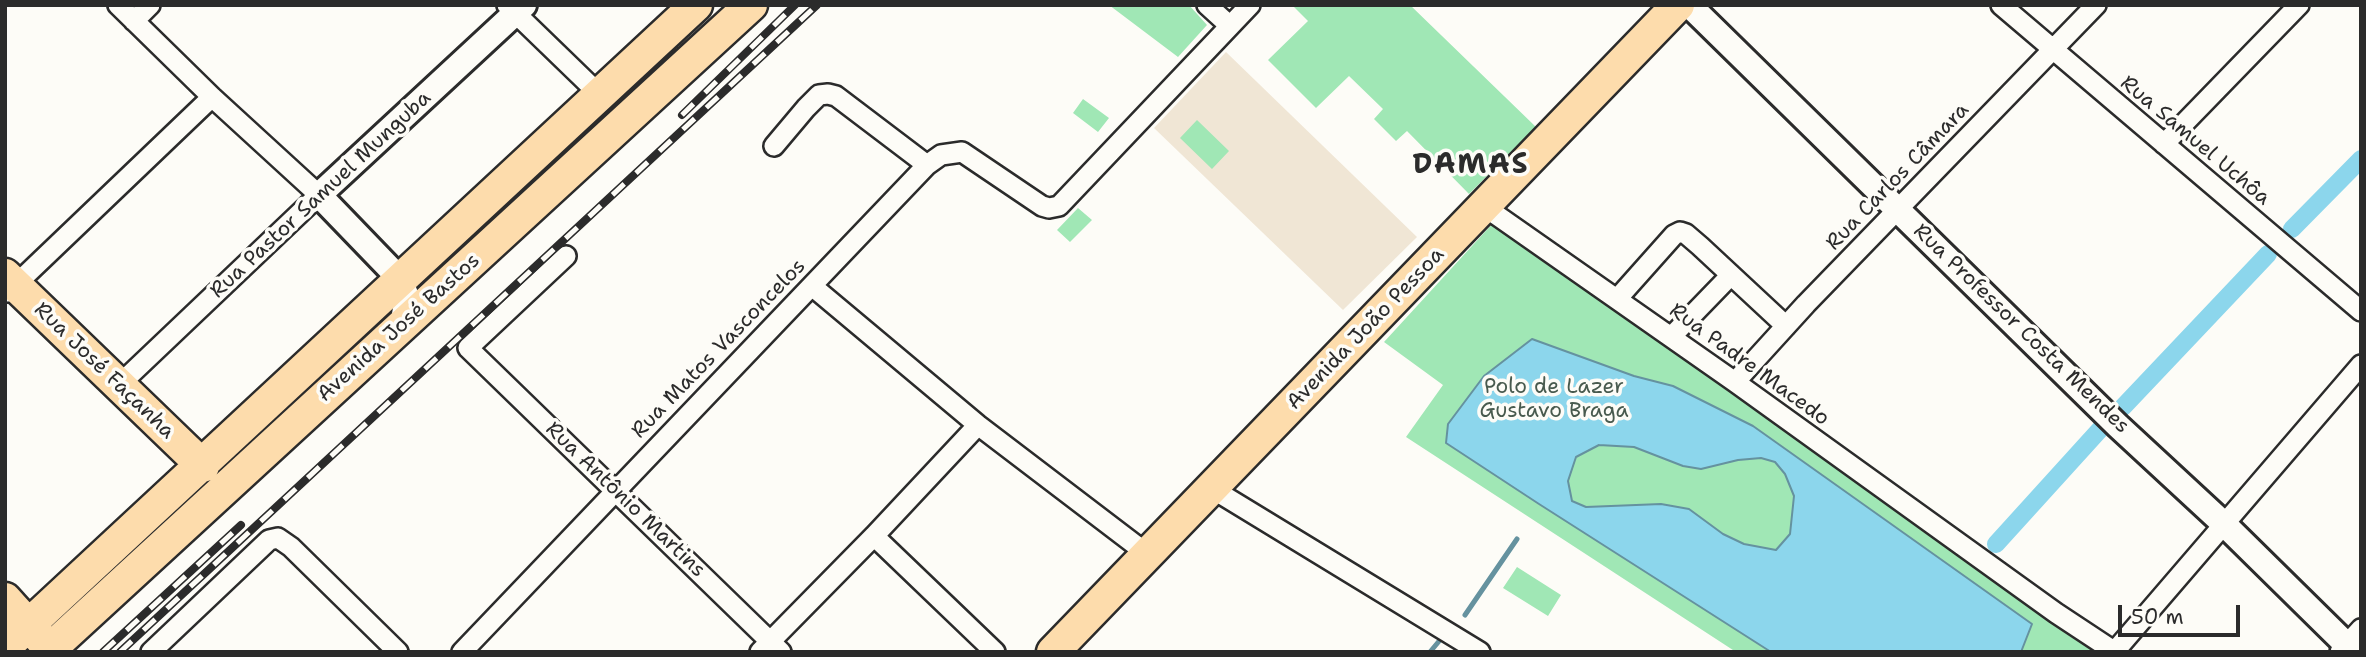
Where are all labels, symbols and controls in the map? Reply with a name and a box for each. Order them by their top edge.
street label: Rua Samuel Uchôa [2115,71,2275,211]
street label: Rua Pastor Samuel Munguba [205,86,437,304]
street label: Rua Carlos Câmara [1821,98,1975,256]
district label: DAMAS [1413,149,1529,183]
street label: Rua Professor Costa Mendes [1908,219,2134,439]
street label: Avenida João Pessoa [1282,243,1450,415]
street label: Avenida José Bastos [313,248,485,408]
street label: Rua Matos Vasconcelos [627,254,811,444]
street label: Rua José Façanha [28,297,180,445]
street label: Rua Padre Macedo [1664,298,1834,432]
park label: Polo de Lazer Gustavo Braga [1479,375,1629,425]
street label: Rua Antônio Martins [540,417,710,583]
scale bar [2121,590,2244,634]
text: 50 m [2131,603,2184,631]

